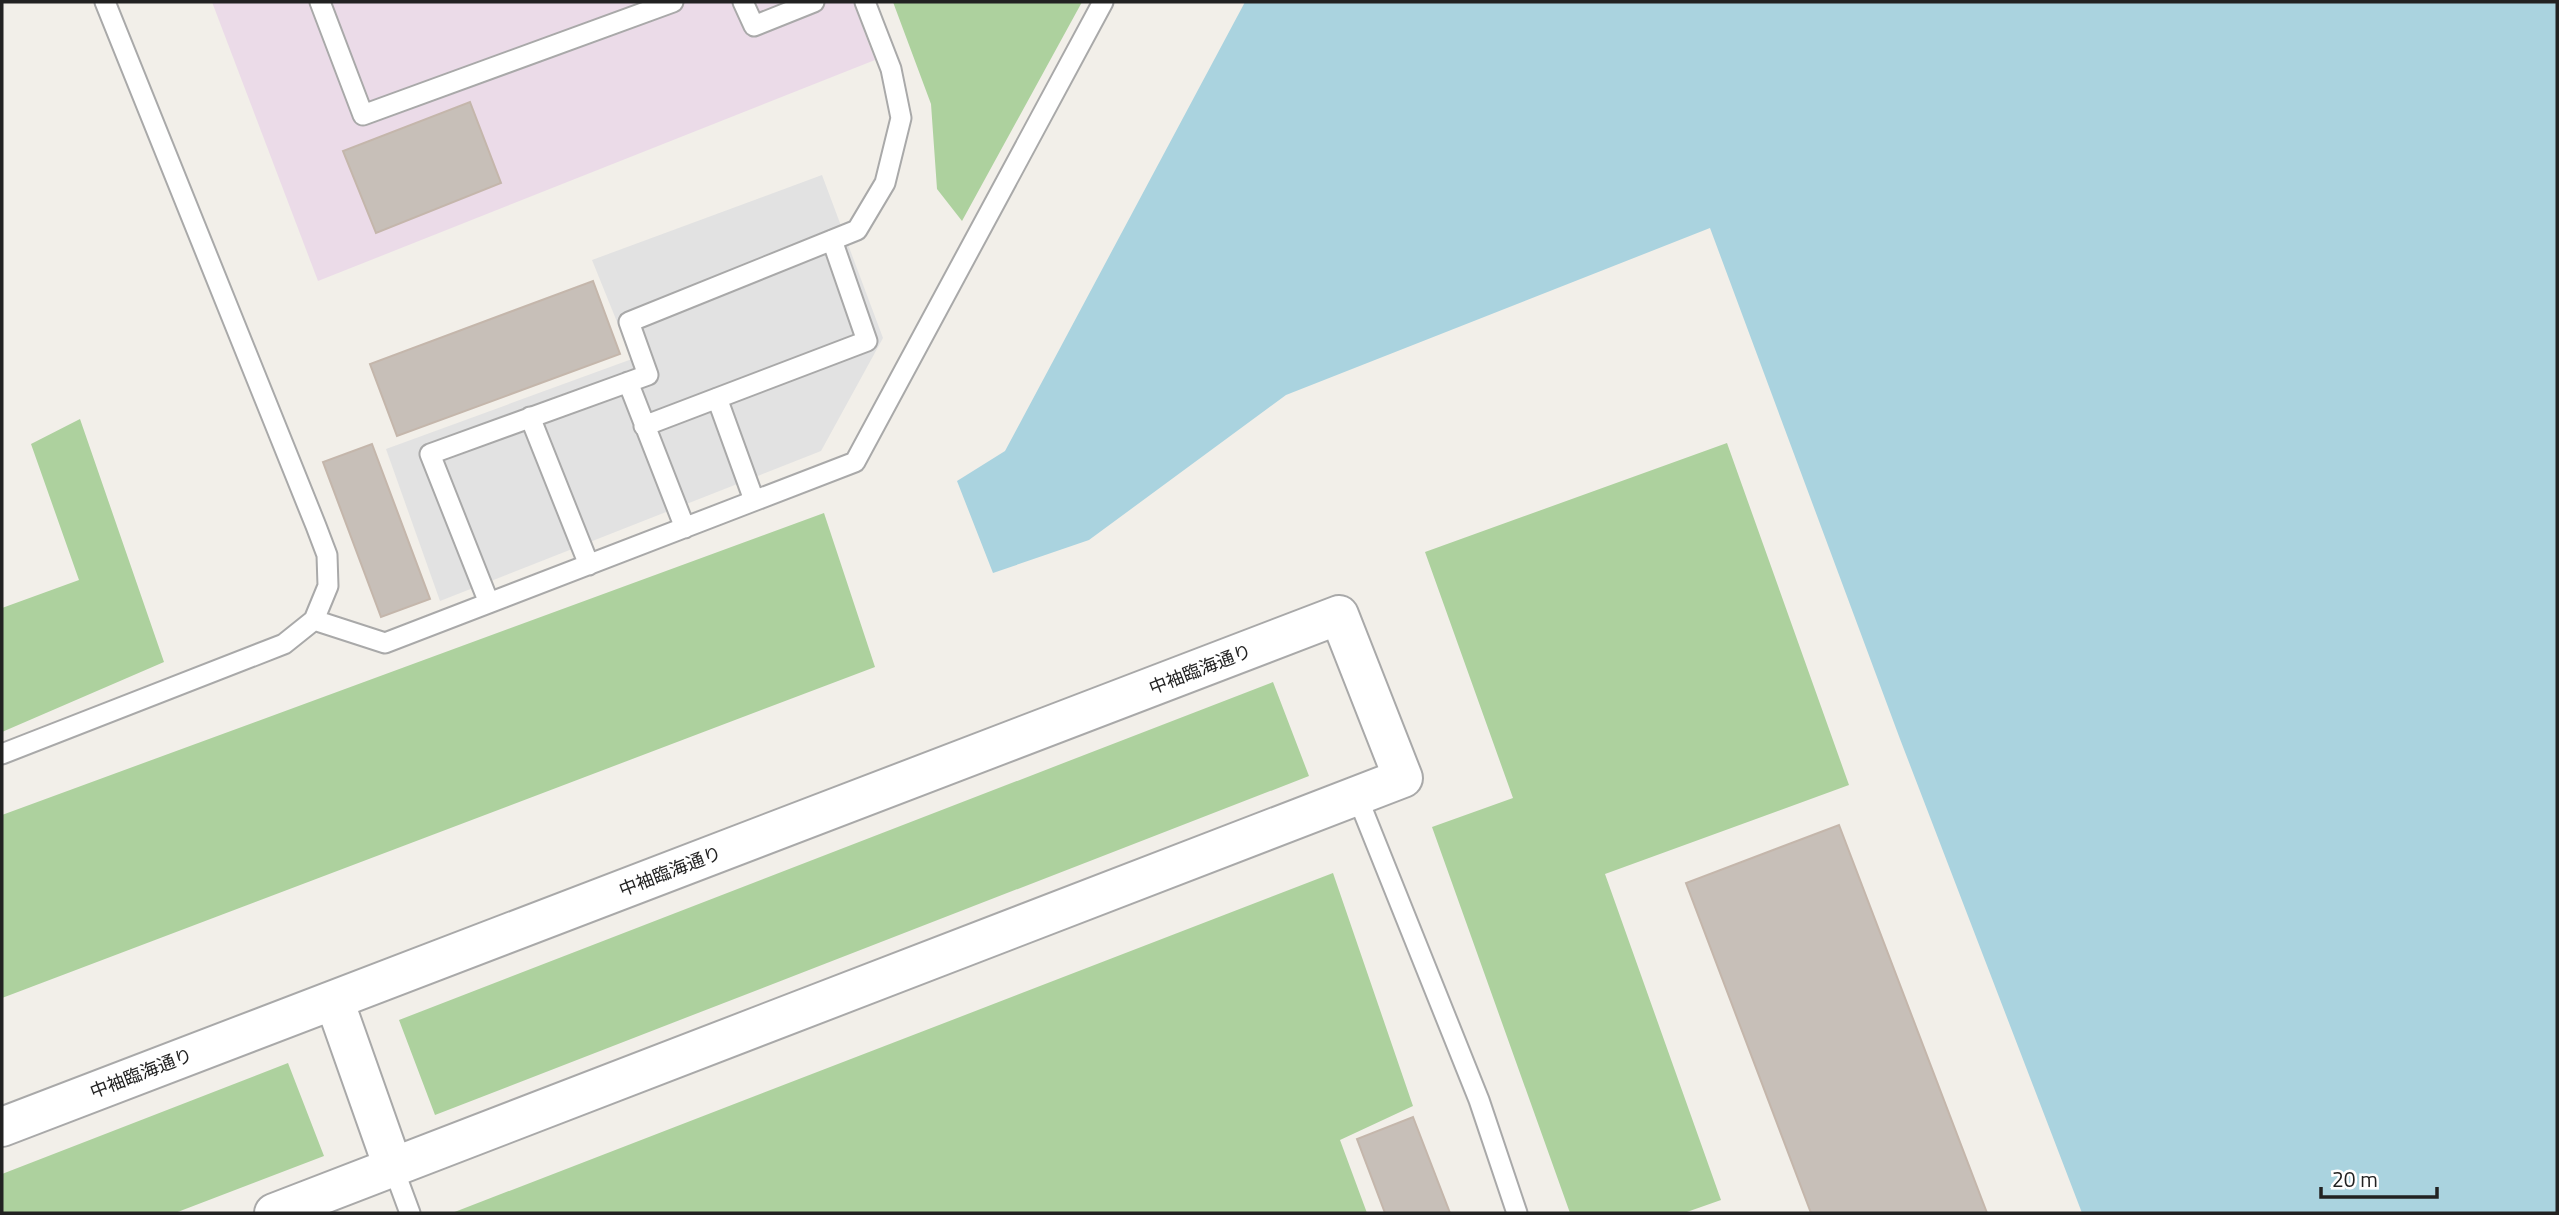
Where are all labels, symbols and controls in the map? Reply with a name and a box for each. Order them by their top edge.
street label: 中袖臨海通り [1145,637,1255,701]
street label: 中袖臨海通り [615,839,725,903]
street label: 中袖臨海通り [86,1041,196,1105]
scale bar [2321,1156,2436,1200]
text: 20 m [2332,1163,2378,1195]

